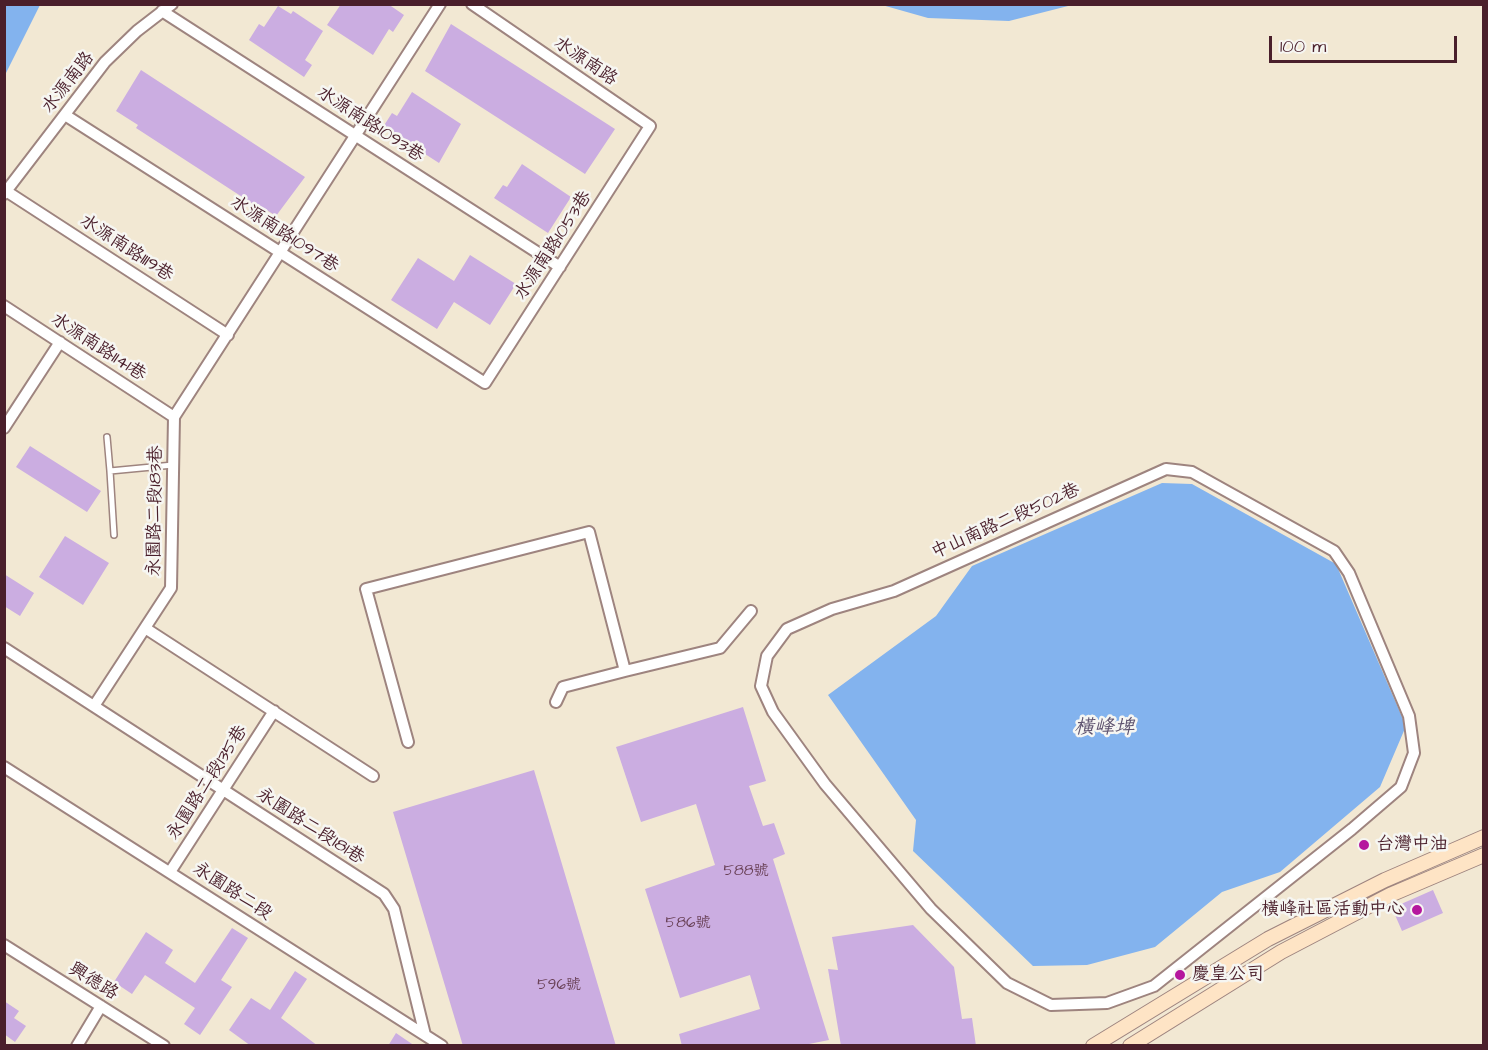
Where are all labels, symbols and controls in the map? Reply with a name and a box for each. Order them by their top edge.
scale bar [1272,24,1460,62]
street label: 水源南路 [549,33,621,91]
text: 100 m [1280,34,1326,59]
street label: 水源南路 [38,48,100,118]
street label: 水源南路1093巷 [313,82,427,168]
street label: 水源南路1053巷 [511,187,597,305]
street label: 水源南路1097巷 [226,192,342,278]
street label: 水源南路1119巷 [75,211,177,287]
street label: 水源南路1141巷 [46,309,150,387]
street label: 永園路二段183巷 [144,445,168,577]
street label: 中山南路二段502巷 [928,480,1084,564]
water label: 橫峰埤 [1074,717,1134,741]
street label: 永園路二段135巷 [163,722,253,844]
street label: 永園路二段181巷 [252,784,368,870]
place label: 台灣中油 [1376,834,1448,856]
marker: 台灣中油 [1357,838,1371,852]
street label: 永園路二段 [188,858,276,926]
house number: 588號 [723,863,769,881]
place label: 橫峰社區活動中心 [1261,899,1405,921]
marker: 橫峰社區活動中心 [1410,903,1424,917]
house number: 586號 [666,915,710,933]
street label: 興德路 [64,959,122,1005]
place label: 慶皇公司 [1192,964,1264,986]
marker: 慶皇公司 [1173,968,1187,982]
house number: 596號 [537,977,581,995]

